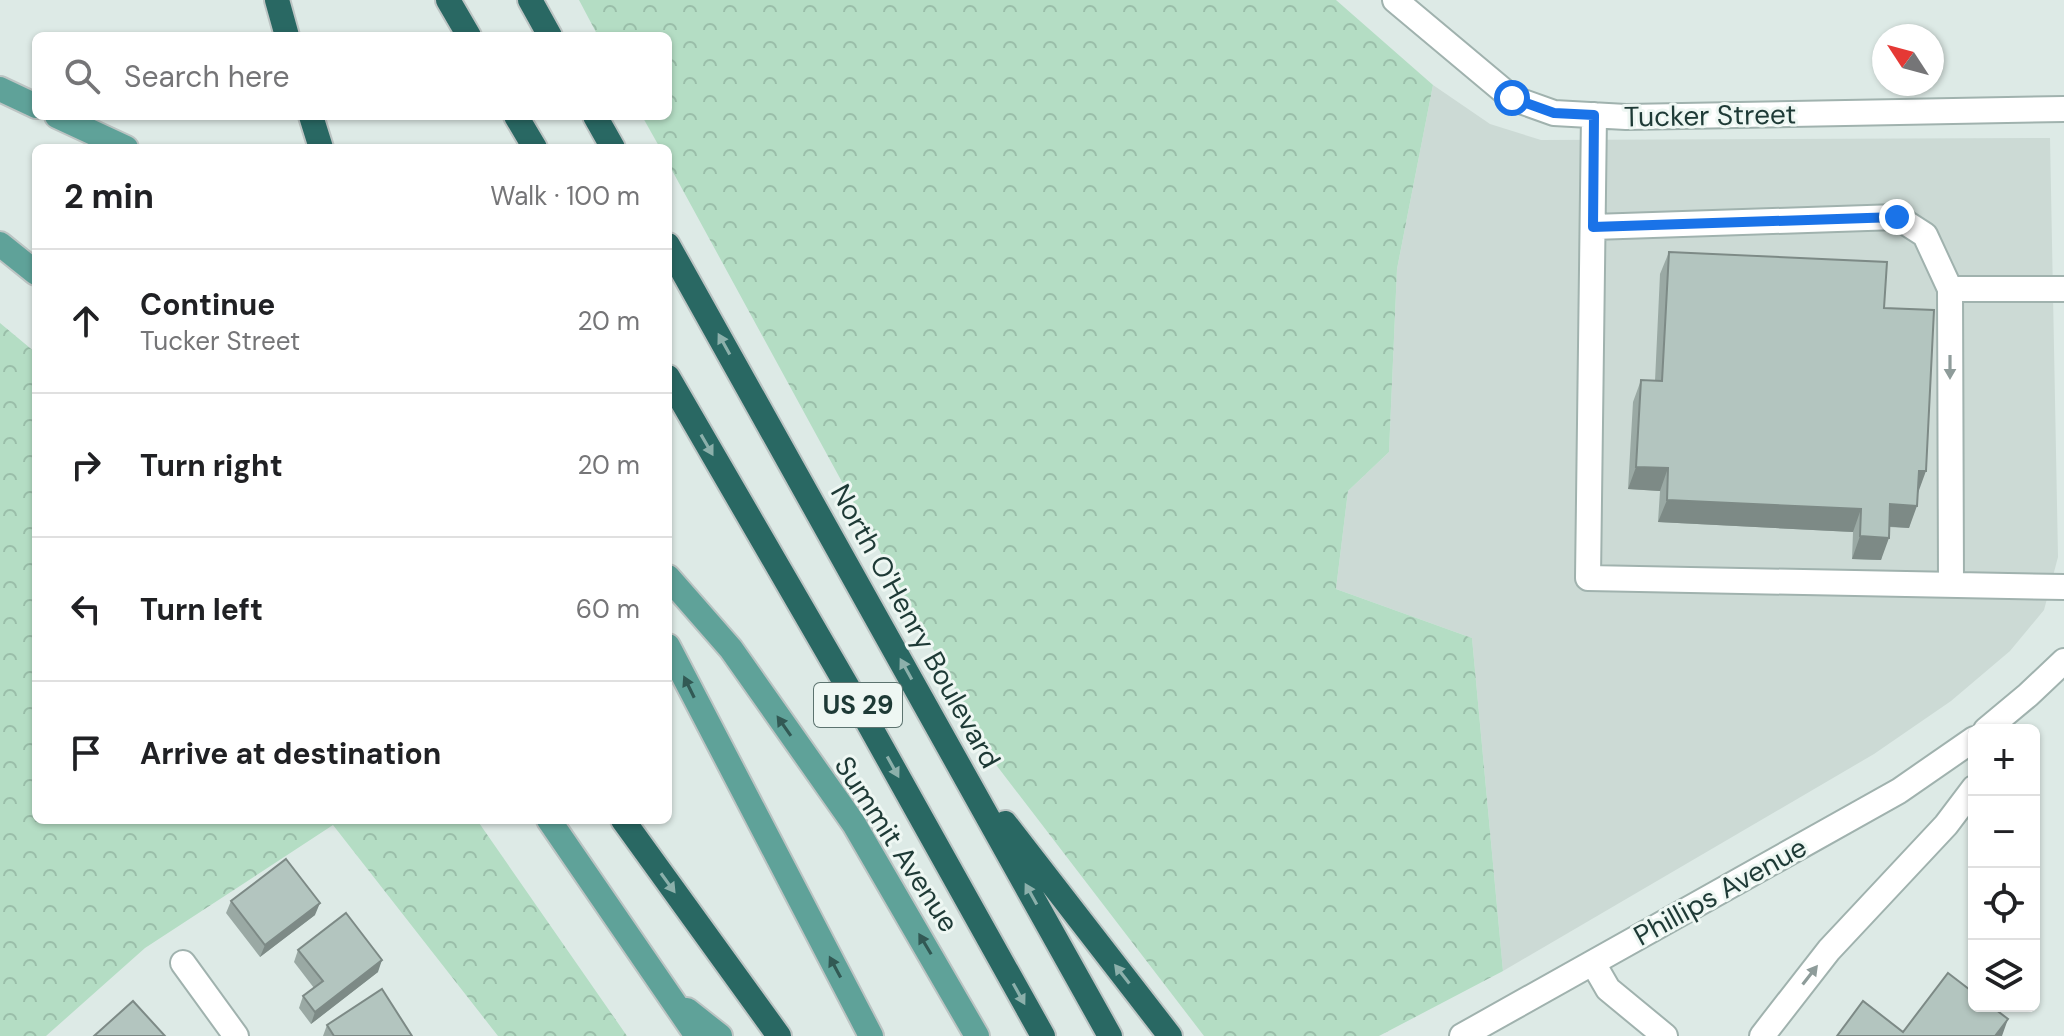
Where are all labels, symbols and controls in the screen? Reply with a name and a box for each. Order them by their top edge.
north arrow [1872,24,1944,96]
search box [32,32,672,120]
icon: search [60,54,104,98]
text: Search here [124,57,290,96]
route start [1494,80,1530,116]
street label: Tucker Street [1623,95,1797,136]
text: 2 min [64,174,154,219]
text: Walk · 100 m [490,179,640,213]
route end [1879,199,1915,235]
text: Continue [140,285,275,324]
icon: ahead [64,299,108,343]
text: 20 m [577,304,640,338]
text: Tucker Street [140,324,300,358]
one-way arrow [717,333,731,355]
one-way arrow [1944,355,1956,380]
one-way arrow [700,434,714,456]
icon: right [64,443,108,487]
text: Turn right [140,446,283,485]
text: 20 m [577,448,640,482]
street label: North O'Henry Boulevard [822,478,1009,775]
icon: left [64,587,108,631]
text: Turn left [140,590,263,629]
text: 60 m [576,592,640,626]
one-way arrow [899,657,913,680]
one-way arrow [682,675,695,698]
road number: US 29 [814,683,902,727]
one-way arrow [777,715,792,736]
map controls [1968,724,2040,1012]
button: + [1968,724,2040,796]
icon: arrive [64,731,108,775]
text: Arrive at destination [140,734,441,773]
street label: Summit Avenue [826,749,967,939]
one-way arrow [886,756,900,778]
button: − [1968,796,2040,868]
street label: Phillips Avenue [1627,829,1813,954]
button: locate [1968,868,2040,940]
one-way arrow [660,873,676,894]
one-way arrow [1024,883,1038,905]
one-way arrow [918,933,932,955]
button: layers [1968,940,2040,1012]
one-way arrow [828,956,841,979]
one-way arrow [1115,964,1131,984]
one-way arrow [1801,965,1817,985]
one-way arrow [1013,983,1026,1006]

